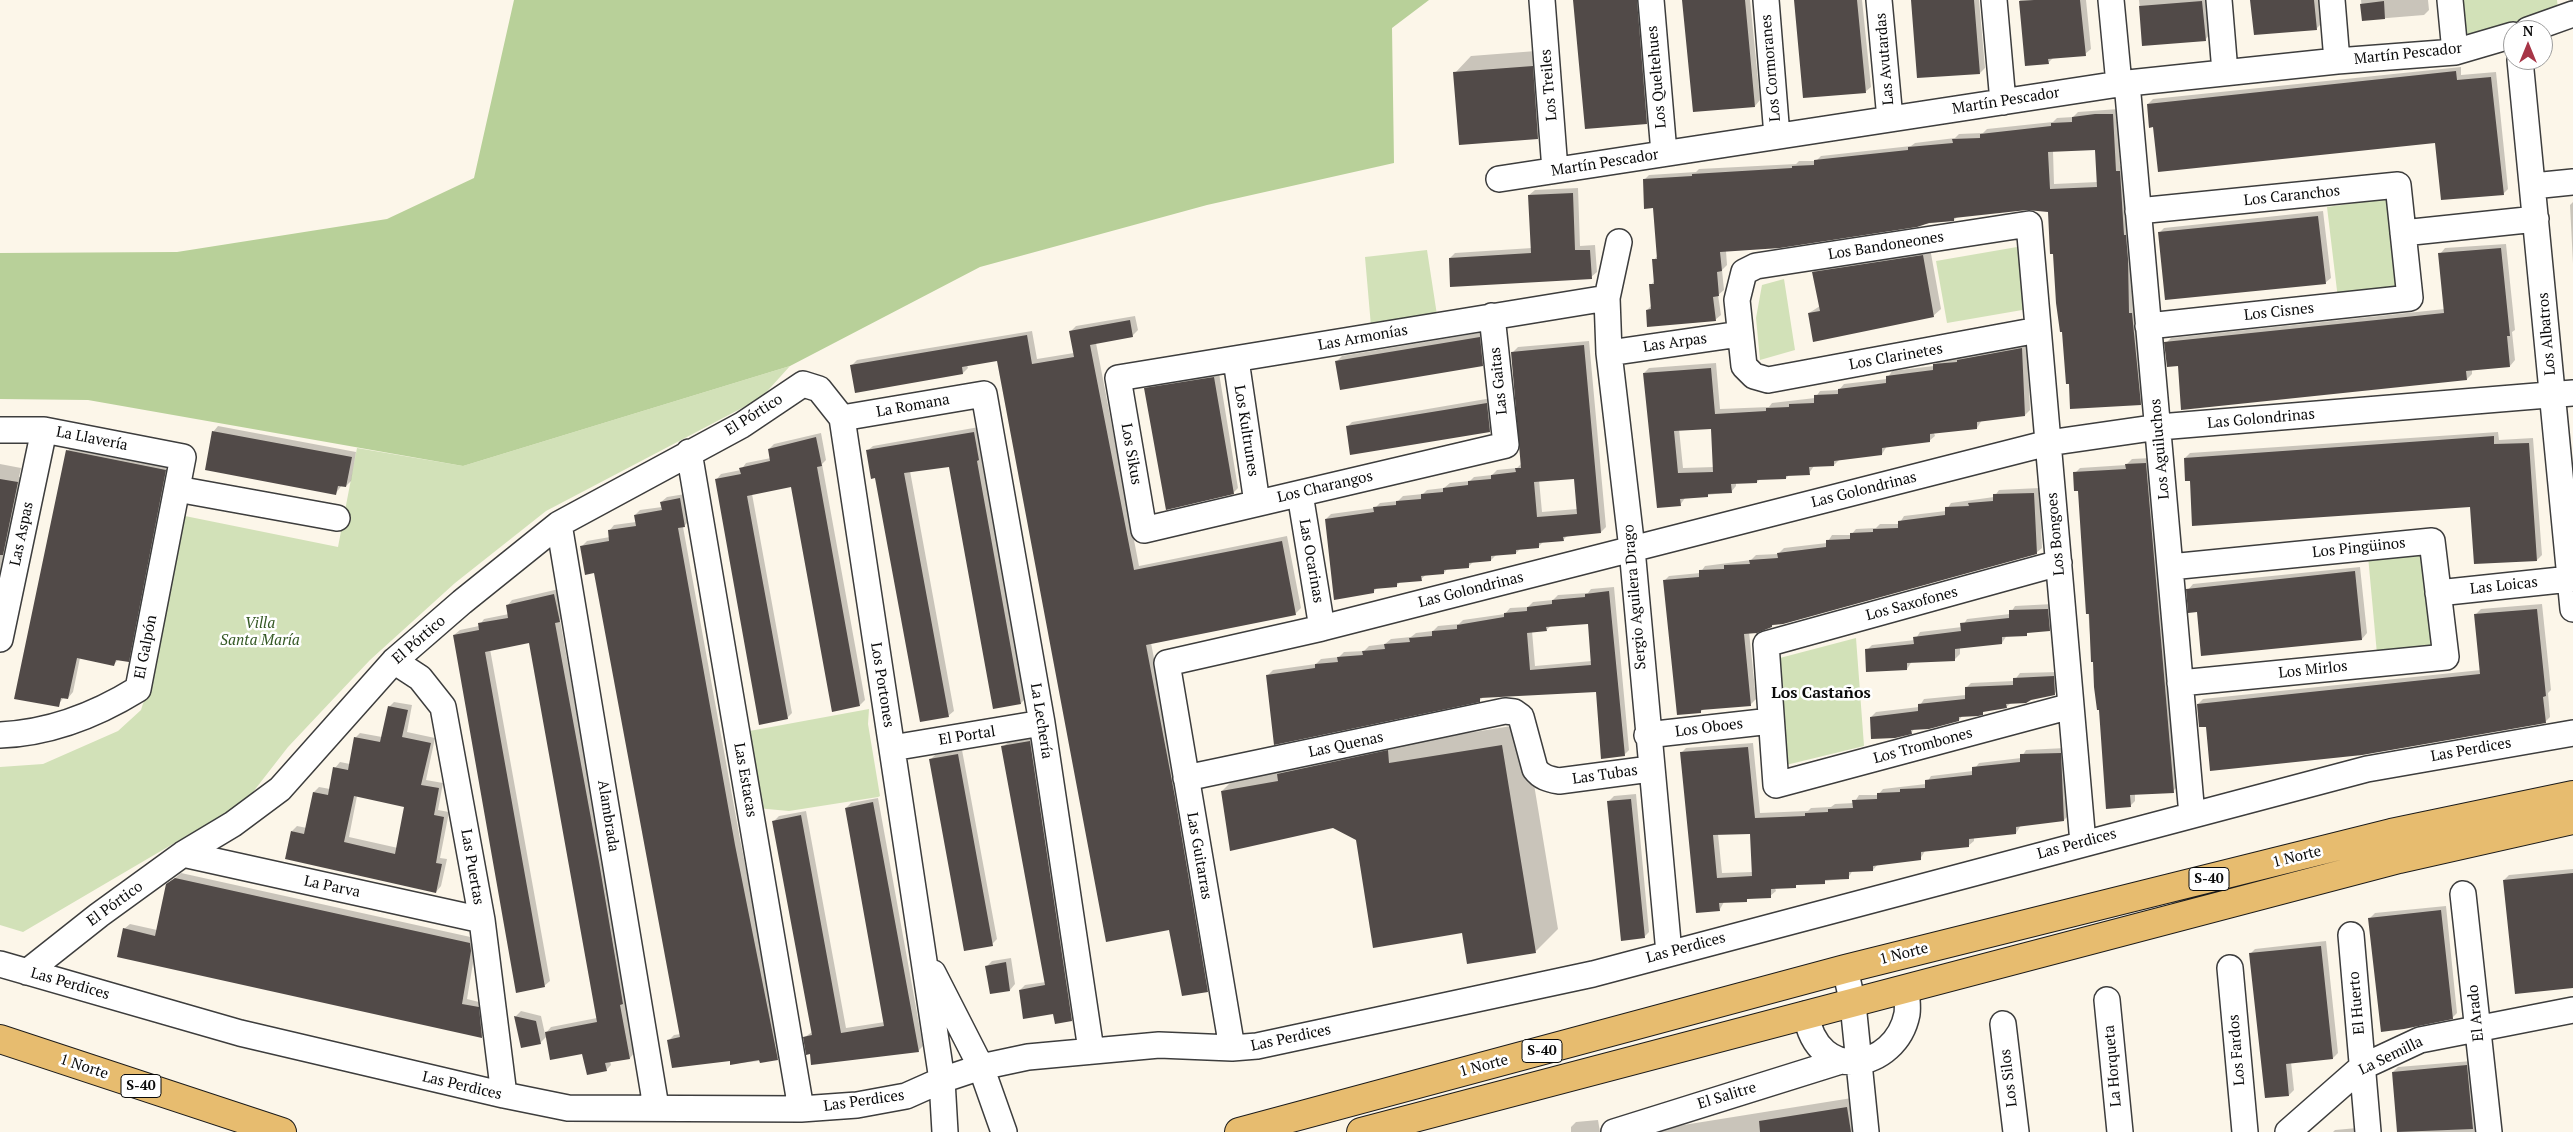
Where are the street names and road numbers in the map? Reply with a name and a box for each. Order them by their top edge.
street label: Las Avutardas [1872,12,1898,106]
street label: Los Cormoranes [1757,14,1785,122]
street label: Los Queltehues [1644,25,1670,129]
street label: Martín Pescador [2353,39,2463,69]
street label: Los Treiles [1537,48,1561,122]
street label: Martín Pescador [1951,84,2061,118]
street label: Martín Pescador [1550,146,1660,180]
street label: Los Caranchos [2243,182,2341,210]
street label: Los Bandoneones [1827,228,1945,264]
street label: Los Albatros [2534,292,2560,376]
street label: Los Cisnes [2243,299,2315,325]
street label: Las Armonías [1317,321,1409,355]
street label: Las Arpas [1642,330,1708,356]
street label: Los Clarinetes [1848,340,1944,374]
street label: Las Gaitas [1486,346,1512,416]
street label: Los Kultrunes [1230,384,1262,478]
street label: El Pórtico [722,390,786,440]
street label: La Romana [875,391,951,421]
street label: Los Aguiluchos [2147,398,2173,500]
street label: Las Golondrinas [2206,405,2316,433]
street label: Los Sikus [1117,422,1145,486]
street label: La Llavería [55,423,129,455]
street label: Los Charangos [1275,467,1375,507]
street label: Las Golondrinas [1809,468,1919,512]
street label: Los Bongoes [2043,492,2069,576]
street label: Las Aspas [6,500,38,568]
street label: Las Ocarinas [1295,518,1327,604]
street label: Sergio Aguilera Drago [1620,524,1650,670]
street label: Los Pingüinos [2311,534,2407,562]
street label: Las Golondrinas [1416,568,1526,612]
street label: Las Loicas [2469,573,2539,599]
street label: Los Saxofones [1864,583,1960,625]
street label: El Pórtico [389,612,449,668]
street label: El Galpón [131,613,161,681]
street label: Los Portones [866,641,898,729]
street label: Los Mirlos [2278,657,2348,683]
street label: La Lechería [1026,682,1056,760]
street label: Los Oboes [1674,715,1744,741]
street label: El Portal [937,723,997,749]
street label: Los Trombones [1871,724,1975,768]
street label: Las Quenas [1307,728,1385,762]
street label: Las Perdices [2429,734,2513,766]
street label: Las Estacas [730,741,760,819]
street label: Las Tubas [1571,762,1639,788]
street label: Alambrada [593,779,623,853]
street label: Las Guitarras [1182,811,1216,901]
street label: Las Perdices [2035,825,2119,863]
street label: Las Puertas [457,828,487,906]
street label: 1 Norte [2271,842,2323,872]
road number: S-40 [2189,868,2229,891]
street label: La Parva [302,872,362,902]
street label: El Pórtico [84,878,146,930]
street label: Las Perdices [1644,929,1728,967]
street label: 1 Norte [1878,939,1930,969]
street label: Las Perdices [28,964,112,1004]
street label: El Huerto [2345,971,2369,1035]
street label: El Arado [2464,984,2488,1042]
street label: Los Fardos [2225,1014,2249,1086]
street label: Las Perdices [1249,1021,1333,1055]
street label: La Horqueta [2100,1024,2126,1108]
street label: La Semilla [2356,1033,2426,1079]
road number: S-40 [1522,1040,1562,1062]
street label: Los Silos [1997,1048,2021,1108]
street label: 1 Norte [58,1051,110,1083]
street label: 1 Norte [1458,1051,1510,1081]
street label: Las Perdices [420,1068,504,1104]
road number: S-40 [121,1074,161,1098]
street label: El Salitre [1695,1079,1759,1113]
street label: Las Perdices [822,1086,906,1116]

